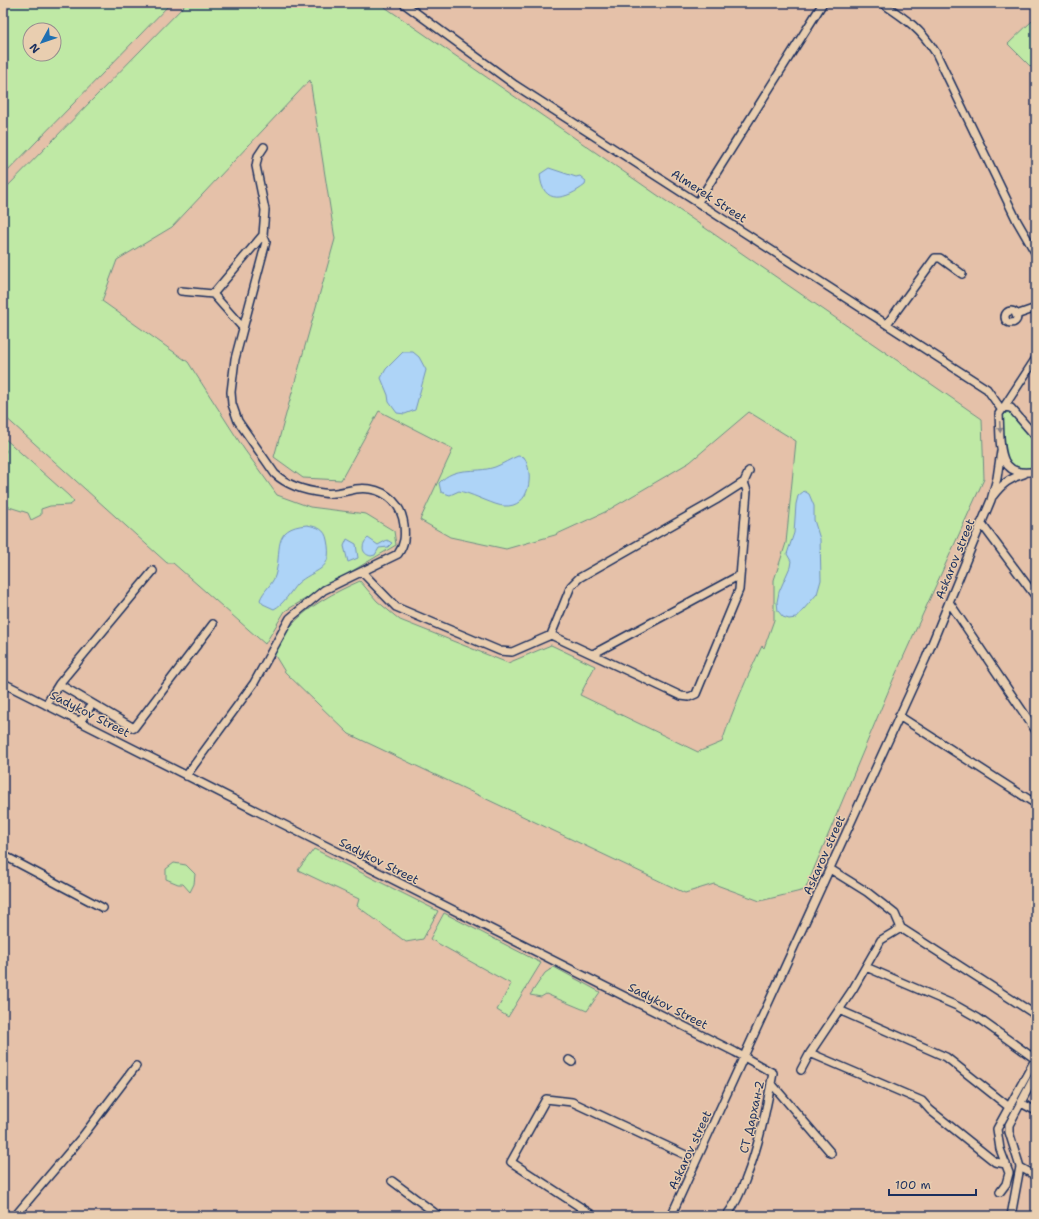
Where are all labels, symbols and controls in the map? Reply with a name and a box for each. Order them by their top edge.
north arrow [22,22,62,62]
text: N [26,40,43,56]
street label: Almerek Street [668,166,750,226]
one-way arrow [997,421,1003,434]
street label: Askarov street [932,516,978,602]
street label: Sadykov Street [47,687,133,741]
street label: Askarov street [799,813,849,897]
street label: Sadykov Street [336,834,422,888]
street label: Sadykov Street [625,979,711,1033]
street label: СТ Дархан-2 [736,1079,768,1155]
street label: Askarov street [665,1108,715,1192]
scale bar [889,1171,976,1197]
text: 100 m [895,1177,931,1193]

